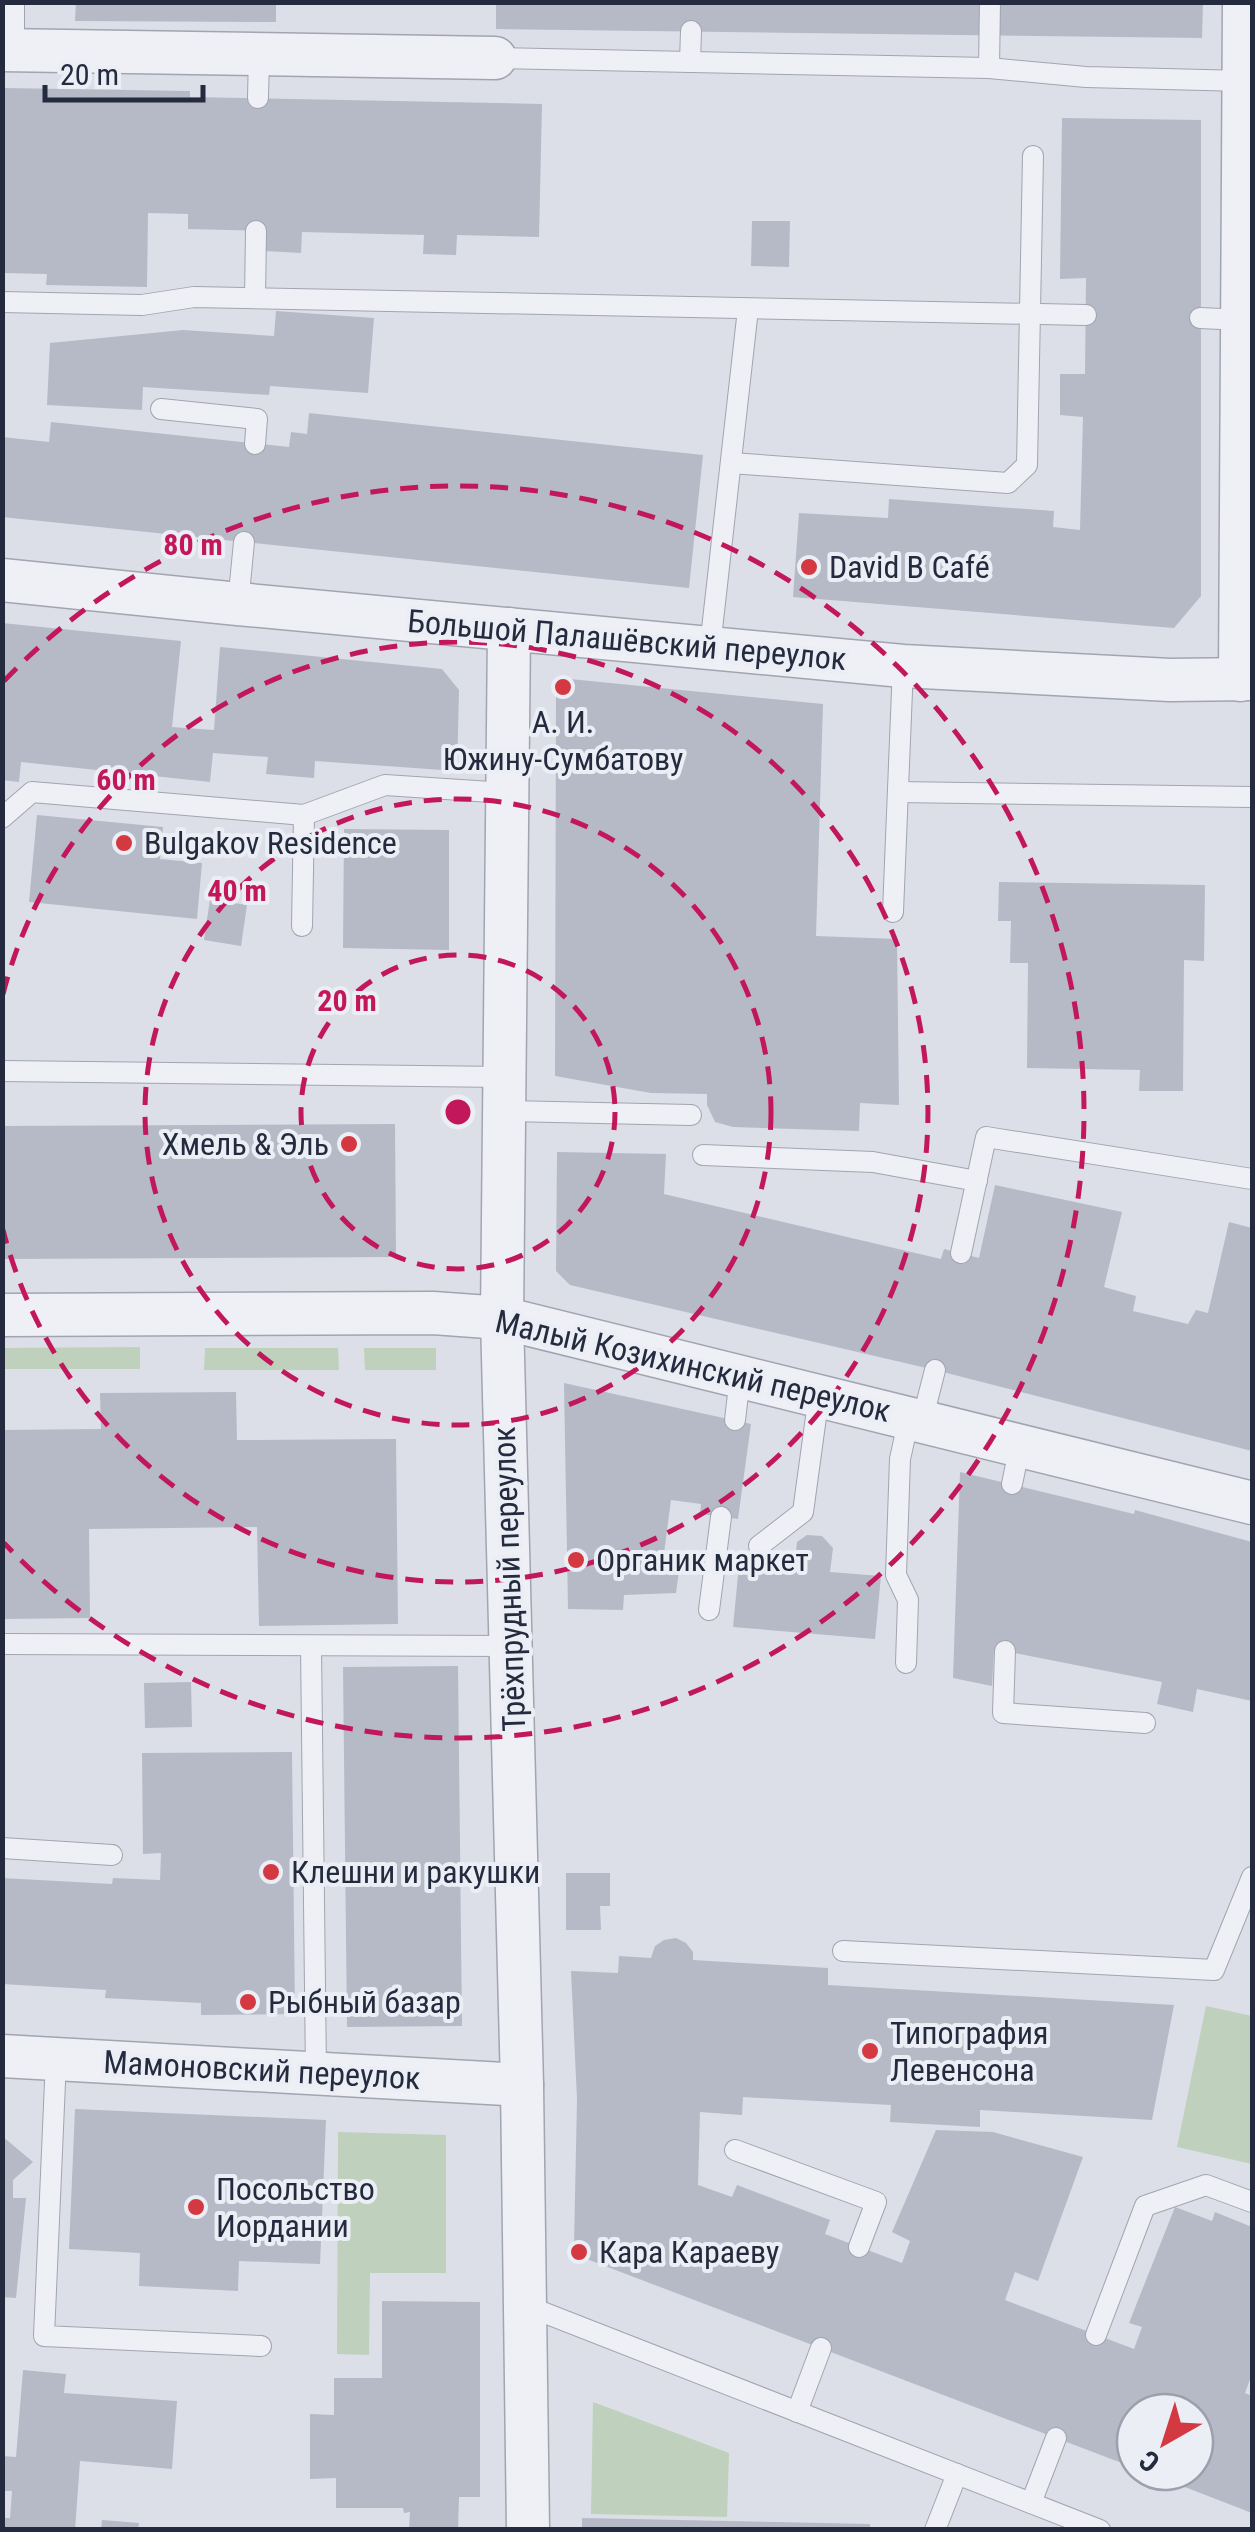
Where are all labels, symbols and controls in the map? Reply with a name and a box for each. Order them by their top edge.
scale bar [45,40,202,102]
text: 20 m [60,57,119,92]
text: 80 m [163,527,223,562]
place label: David B Café [829,548,990,586]
marker: David B Café [798,556,820,578]
street label: Большой Палашёвский переулок [406,602,848,678]
marker: А. И. Южину-Сумбатову [552,676,574,698]
place label: А. И. Южину-Сумбатову [443,703,683,778]
text: 60 m [96,762,156,797]
place label: Bulgakov Residence [144,824,397,862]
marker: Bulgakov Residence [113,832,135,854]
text: 40 m [207,873,267,908]
text: 20 m [317,983,377,1018]
centre of rings [440,1094,476,1130]
place label: Хмель & Эль [162,1125,329,1163]
marker: Хмель & Эль [338,1133,360,1155]
street label: Малый Козихинский переулок [492,1302,894,1430]
street label: Трёхпрудный переулок [485,1426,533,1732]
place label: Органик маркет [596,1541,809,1579]
marker: Органик маркет [565,1549,587,1571]
place label: Клешни и ракушки [291,1853,540,1891]
marker: Клешни и ракушки [260,1861,282,1883]
place label: Рыбный базар [268,1983,461,2021]
marker: Рыбный базар [237,1991,259,2013]
place label: Типография Левенсона [890,2014,1048,2089]
marker: Типография Левенсона [859,2040,881,2062]
street label: Мамоновский переулок [103,2043,421,2097]
place label: Посольство Иордании [216,2170,375,2245]
marker: Посольство Иордании [185,2196,207,2218]
place label: Кара Караеву [599,2233,779,2271]
marker: Кара Караеву [568,2241,590,2263]
north arrow [1115,2392,1215,2492]
text: С [1133,2443,1166,2479]

